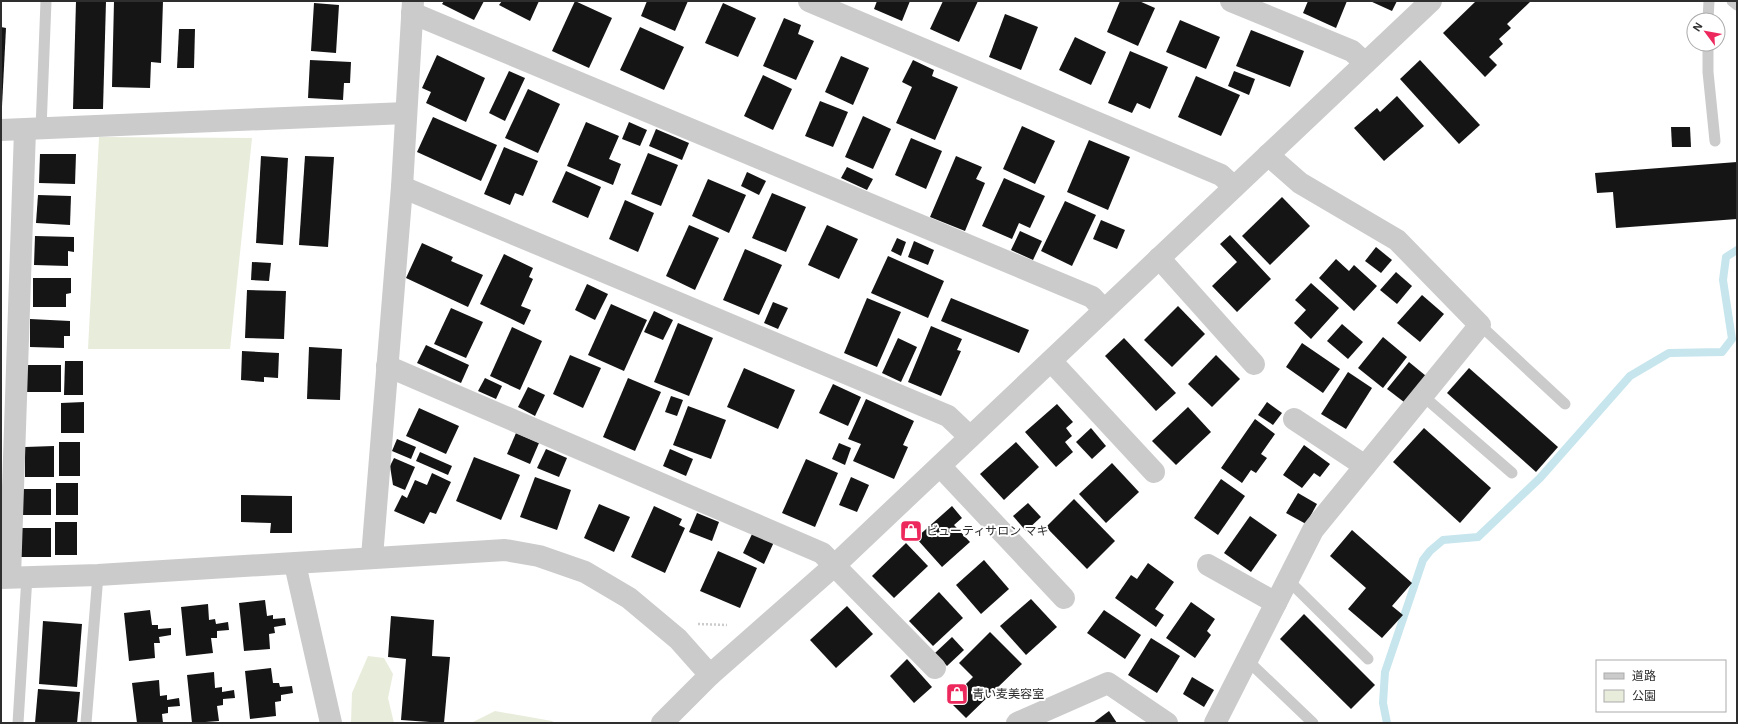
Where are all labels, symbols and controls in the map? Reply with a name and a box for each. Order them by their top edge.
north arrow [1686,12,1726,52]
text: N [1690,20,1705,33]
shop icon: ビューティサロン マキ [898,518,924,544]
place label: ビューティサロン マキ [926,524,1049,538]
legend [1596,660,1726,712]
text: 道路 [1632,669,1656,683]
shop icon: 青い麦美容室 [944,681,970,707]
place label: 青い麦美容室 [972,687,1044,701]
text: 公園 [1632,689,1656,703]

